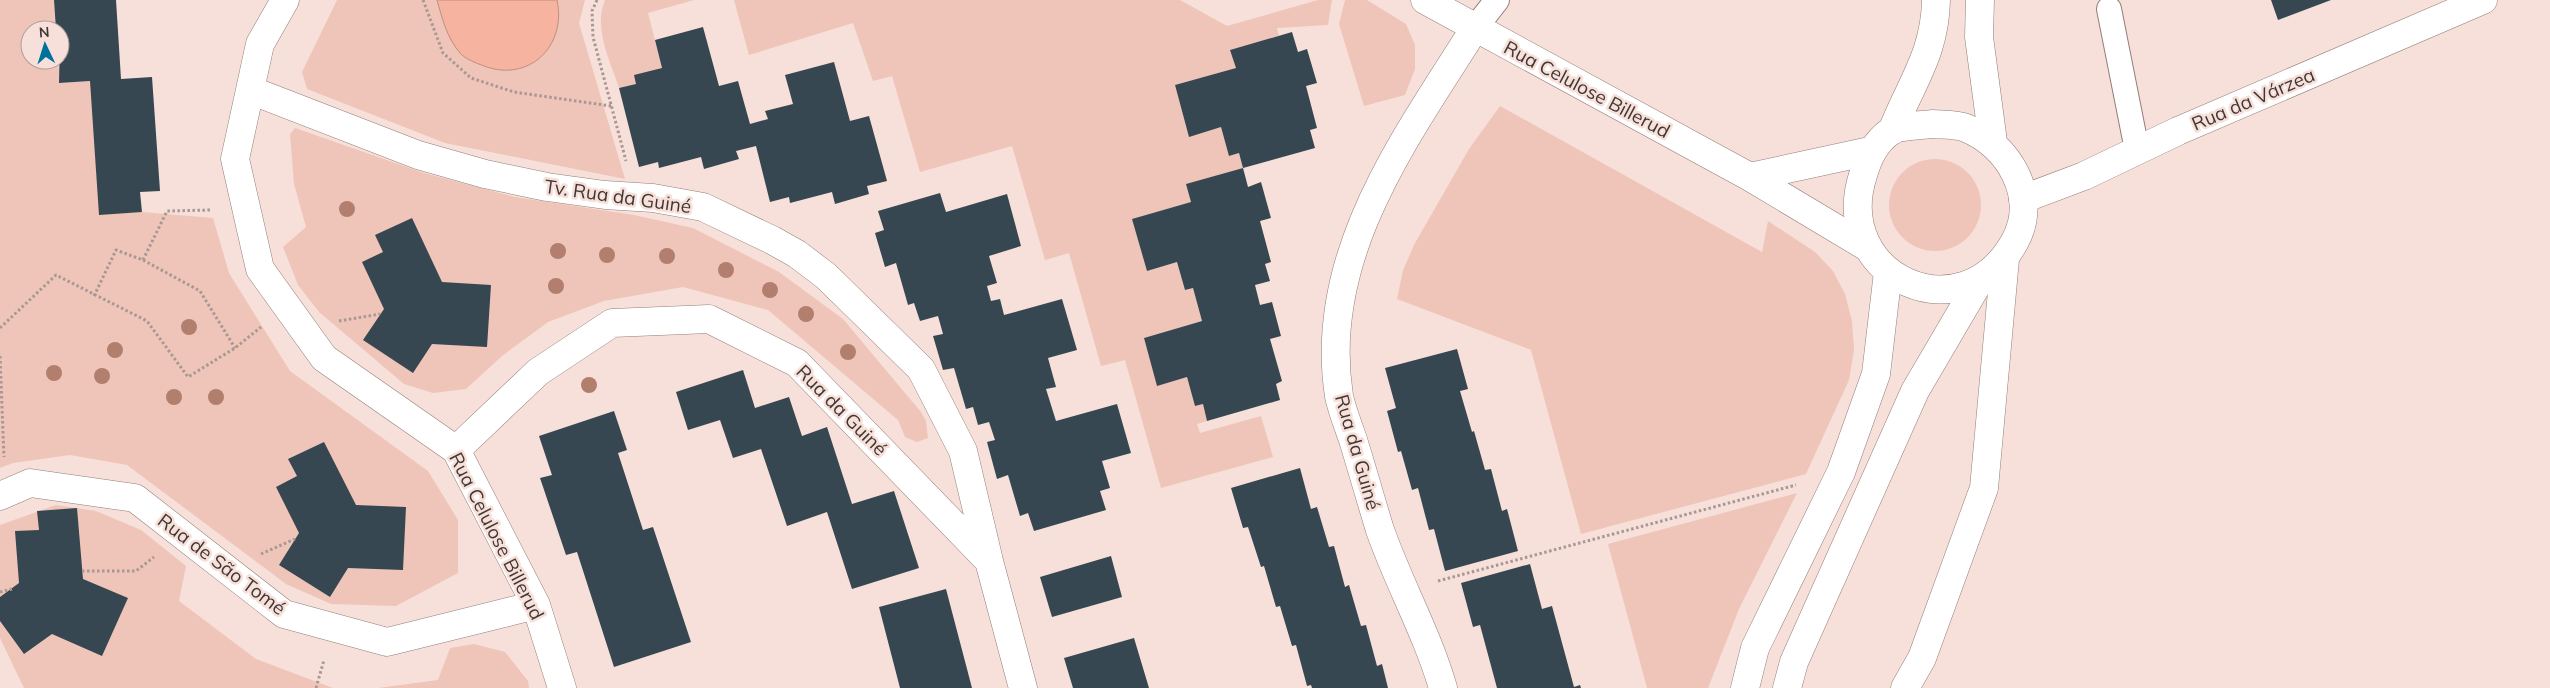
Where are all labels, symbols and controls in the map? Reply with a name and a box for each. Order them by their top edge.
north arrow [20,20,70,70]
text: N [38,23,50,41]
street label: Rua Celulose Billerud [1500,35,1674,143]
street label: Rua da Várzea [2188,62,2318,136]
street label: Tv. Rua da Guiné [543,174,693,218]
street label: Rua da Guiné [791,359,893,461]
street label: Rua da Guiné [1330,391,1386,513]
street label: Rua Celulose Billerud [444,448,550,624]
street label: Rua de São Tomé [153,508,291,620]

